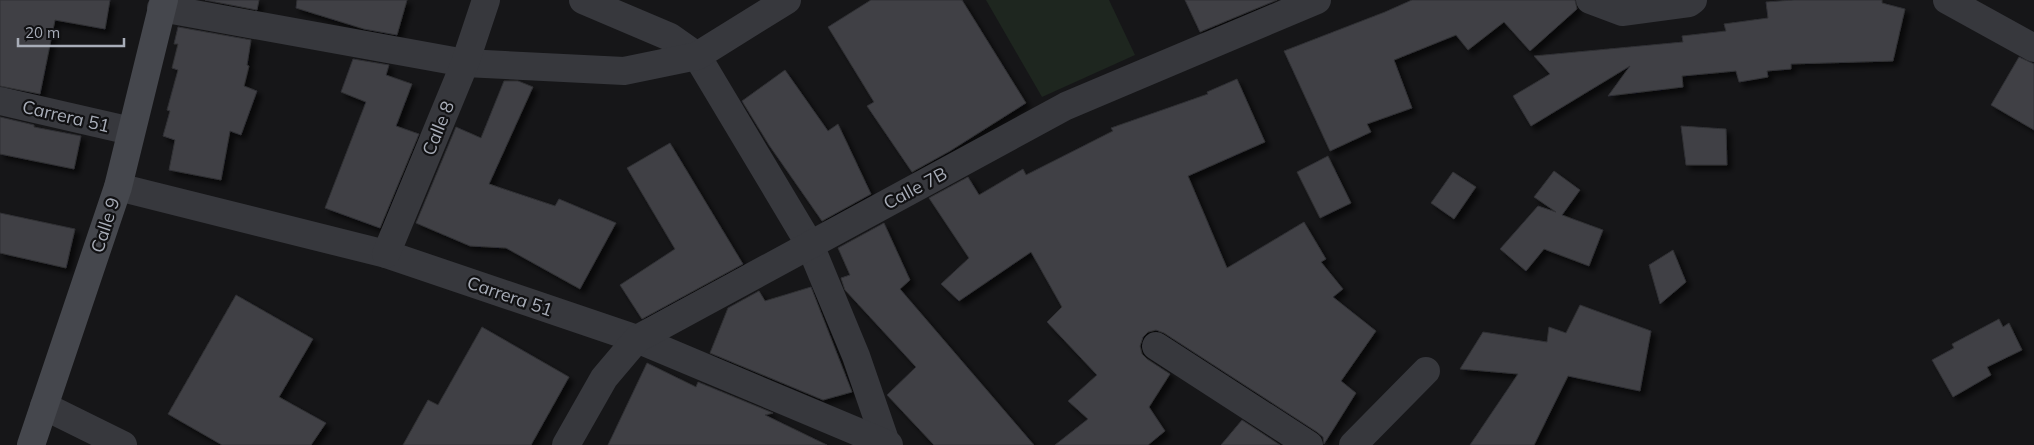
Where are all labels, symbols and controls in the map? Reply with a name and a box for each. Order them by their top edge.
scale bar [18,15,124,47]
text: 20 m [25,23,60,42]
street label: Carrera 51 [20,95,112,137]
street label: Calle 8 [417,97,459,159]
street label: Calle 7B [879,162,951,214]
street label: Calle 9 [85,194,125,256]
street label: Carrera 51 [464,271,556,321]

